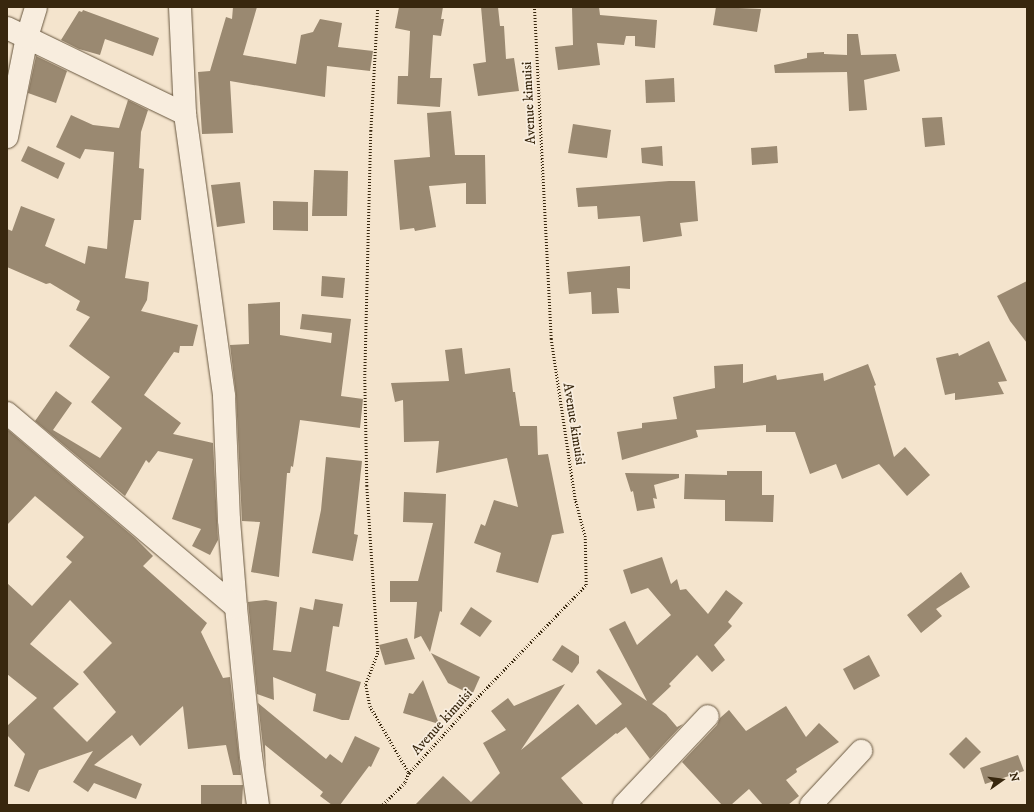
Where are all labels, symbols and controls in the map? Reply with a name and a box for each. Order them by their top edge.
street label: Avenue kimuisi [518,61,540,145]
street label: Avenue kimuisi [559,382,589,466]
street label: Avenue kimuisi [408,686,476,758]
north arrow [982,760,1022,800]
text: N [1006,771,1022,783]

